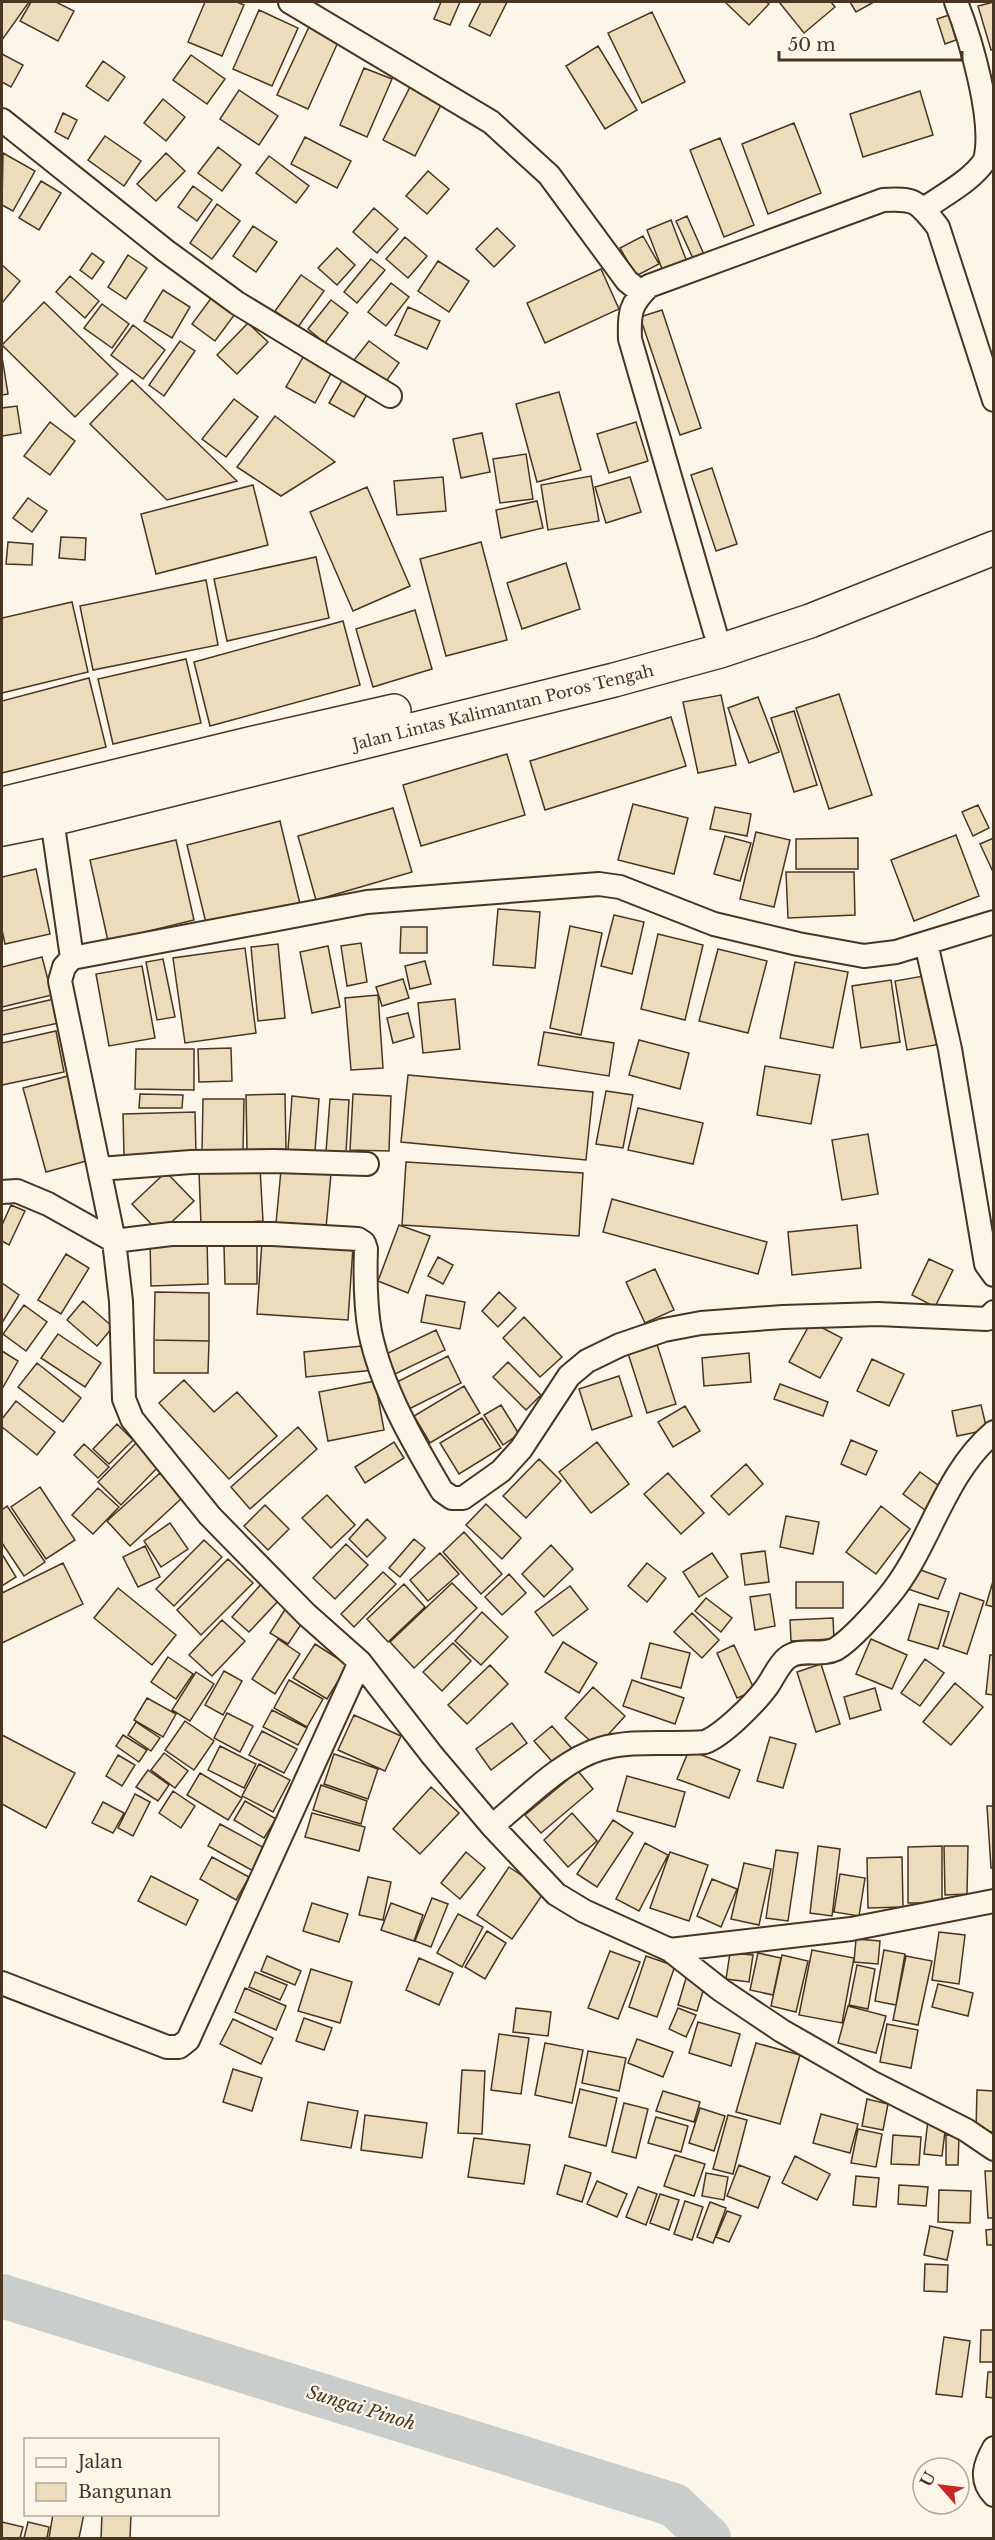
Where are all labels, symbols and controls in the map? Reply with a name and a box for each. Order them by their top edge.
scale bar [779,24,962,62]
text: 50 m [788,34,836,56]
street label: Jalan Lintas Kalimantan Poros Tengah [348,660,656,755]
water label: Sungai Pinoh [304,2381,418,2435]
legend [24,2438,219,2516]
text: Jalan [76,2451,123,2473]
north arrow [911,2456,971,2516]
text: U [916,2468,940,2490]
text: Bangunan [78,2481,172,2503]

